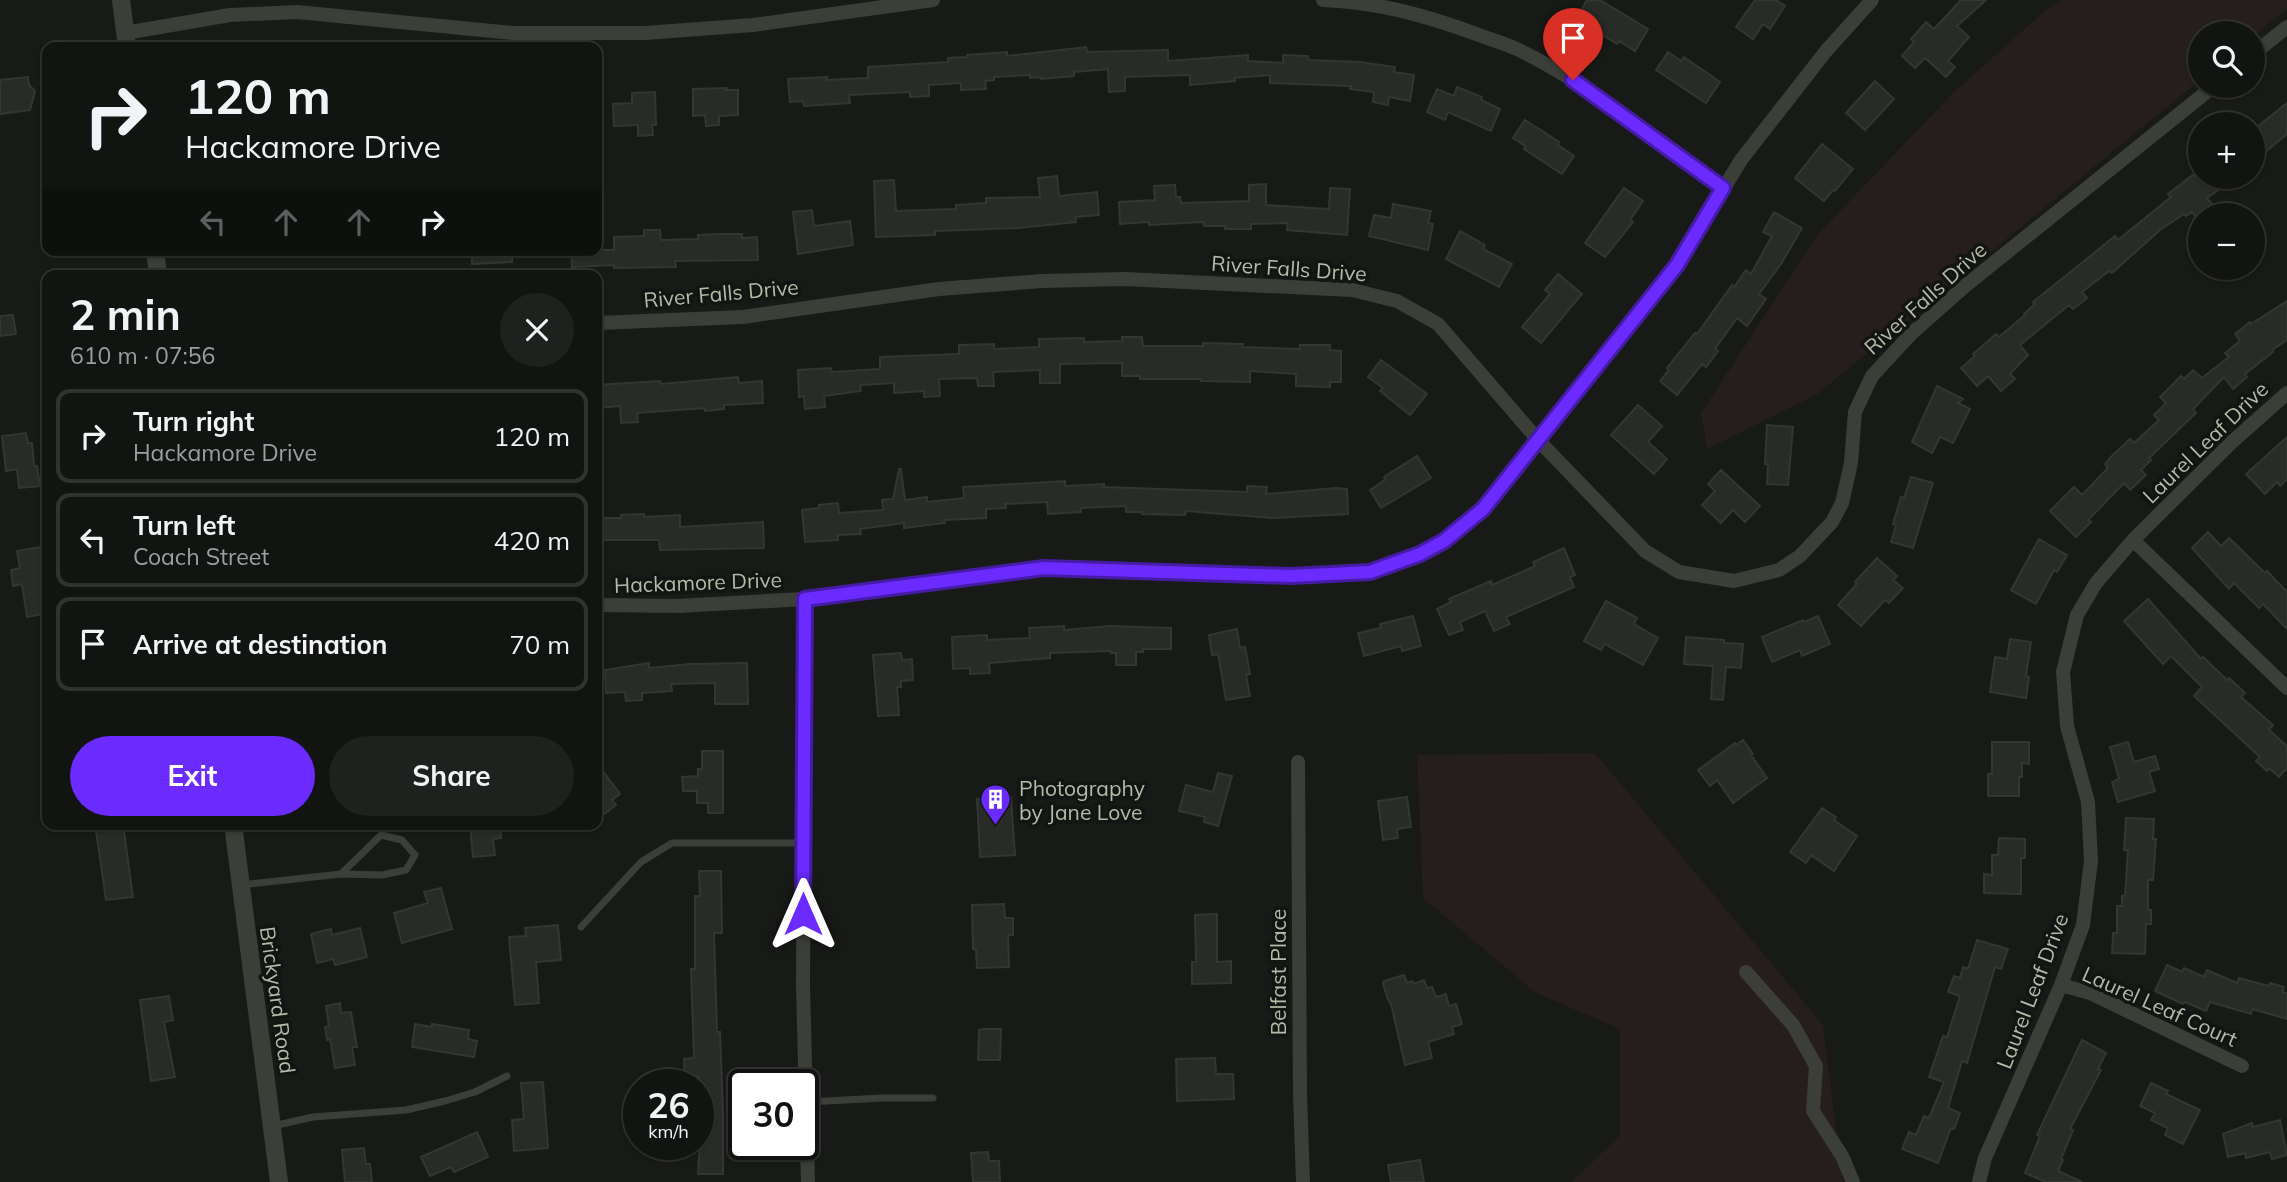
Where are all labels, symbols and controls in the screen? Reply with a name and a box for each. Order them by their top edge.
pin [1543,8,1603,80]
icon: arrive [1554,19,1592,57]
map controls [2188,21,2265,280]
button: search [2188,21,2265,98]
text: 120 m [185,65,331,126]
icon: right [70,70,161,161]
button: + [2188,112,2265,189]
text: Hackamore Drive [185,126,441,166]
icon: left [194,203,232,241]
icon: ahead [267,203,305,241]
icon: ahead [340,203,378,241]
icon: right [413,203,451,241]
button: − [2188,203,2265,280]
street label: River Falls Drive [1858,236,1992,360]
street label: River Falls Drive [1210,250,1368,286]
street label: River Falls Drive [642,273,800,313]
text: 2 min [70,288,181,341]
button: close [500,293,574,367]
text: 610 m · 07:56 [70,341,215,370]
street label: Laurel Leaf Drive [2137,376,2273,508]
text: Turn right [133,405,254,438]
icon: right [74,417,112,455]
text: 120 m [494,420,570,453]
text: Hackamore Drive [133,438,317,467]
text: Turn left [133,509,235,542]
icon: left [74,521,112,559]
text: 420 m [494,524,570,557]
text: Coach Street [133,542,269,571]
street label: Hackamore Drive [614,566,782,598]
icon: arrive [74,625,112,663]
text: Arrive at destination [133,628,388,661]
text: 70 m [509,628,570,661]
button: Exit [70,736,315,816]
button: Share [329,736,574,816]
place label: Photography by Jane Love [1019,775,1145,825]
building icon: Photography by Jane Love [979,783,1013,827]
position arrow [766,877,840,951]
street label: Belfast Place [1265,909,1291,1035]
street label: Laurel Leaf Drive [1990,910,2074,1072]
street label: Brickyard Road [255,925,301,1075]
street label: Laurel Leaf Court [2079,960,2241,1052]
speed limit sign: 30 [728,1069,819,1160]
text: 26 [647,1083,690,1127]
text: km/h [648,1120,689,1143]

